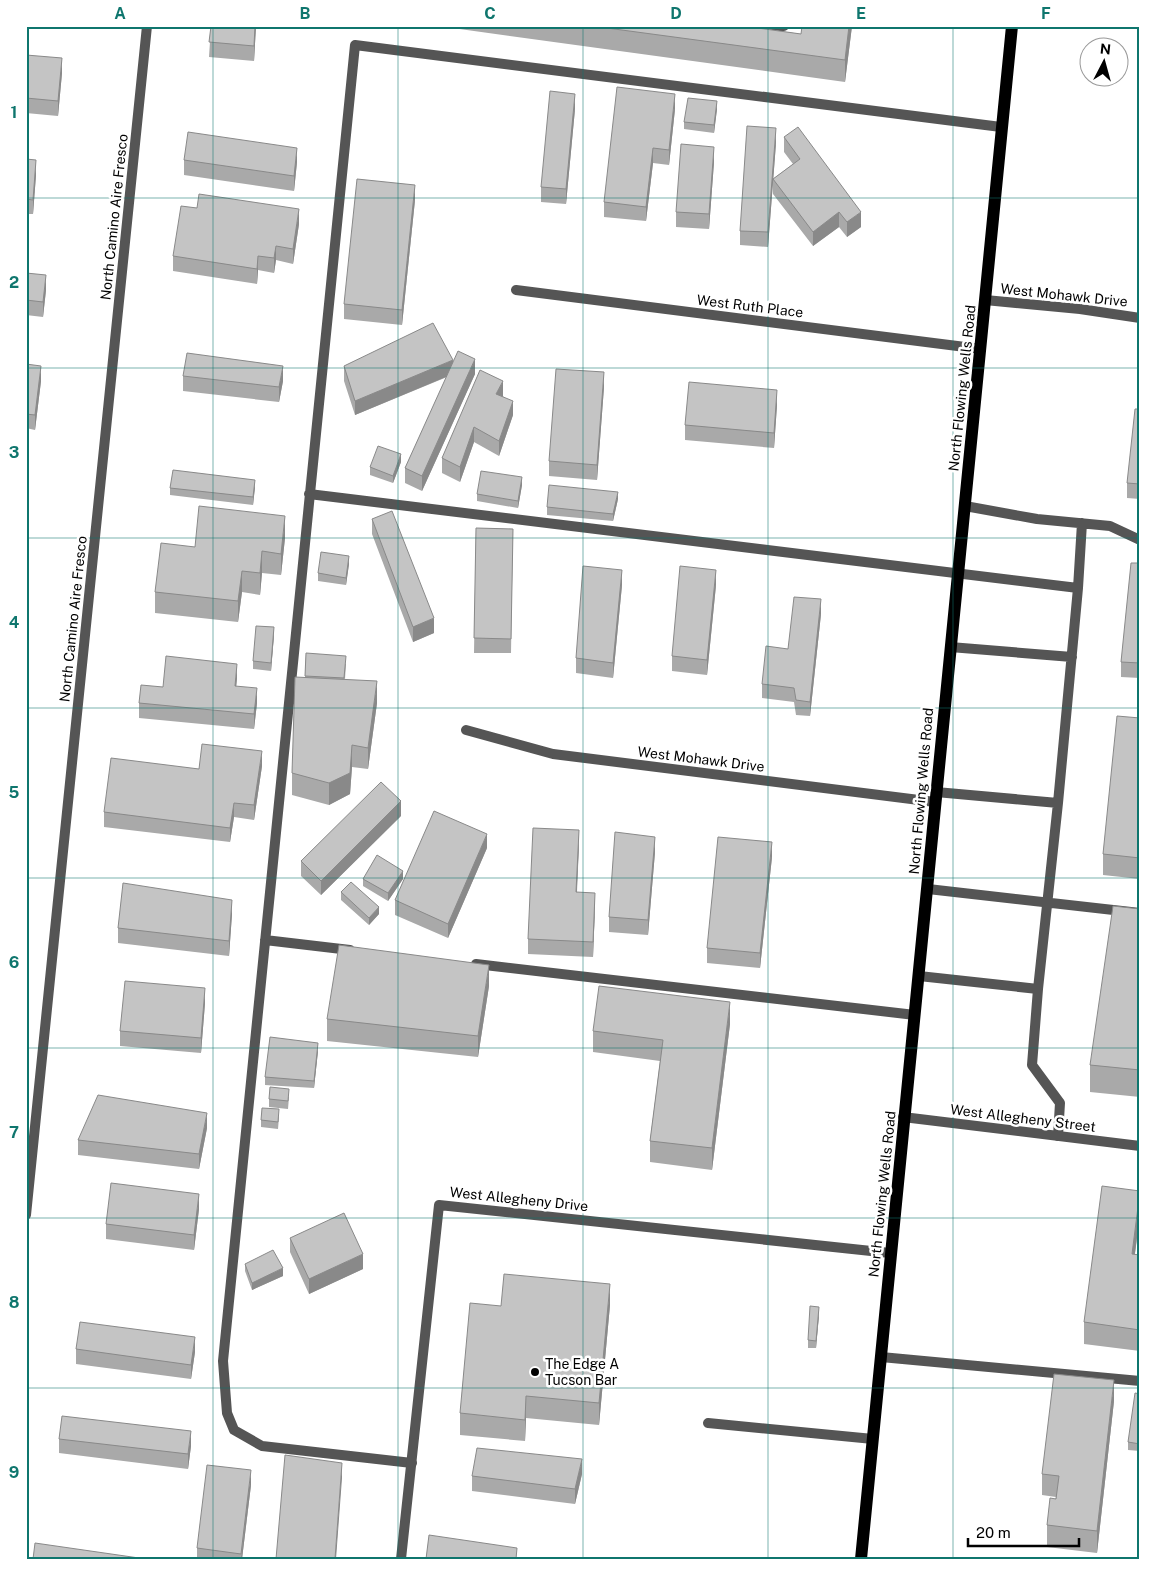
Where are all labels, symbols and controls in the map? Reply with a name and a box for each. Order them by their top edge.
text: A [114,4,126,23]
text: B [300,4,311,23]
text: C [484,4,496,23]
text: D [670,4,682,23]
text: E [856,4,866,23]
text: F [1041,4,1051,23]
north arrow [1078,38,1128,88]
text: N [1099,41,1112,58]
text: 1 [11,103,17,122]
street label: North Camino Aire Fresco [97,133,131,301]
text: 2 [9,273,19,292]
street label: West Mohawk Drive [1000,280,1128,310]
street label: West Ruth Place [696,292,804,320]
street label: North Flowing Wells Road [945,304,979,472]
text: 3 [9,443,19,462]
street label: North Camino Aire Fresco [56,535,90,703]
text: 4 [9,613,20,632]
street label: North Flowing Wells Road [906,707,936,875]
street label: West Mohawk Drive [637,743,765,775]
text: 5 [9,783,20,802]
text: 6 [9,953,19,972]
street label: West Allegheny Street [949,1101,1097,1135]
street label: North Flowing Wells Road [865,1110,899,1278]
text: 7 [9,1123,19,1142]
street label: West Allegheny Drive [449,1184,589,1214]
text: 8 [9,1293,20,1312]
place label: The Edge A Tucson Bar [545,1356,619,1388]
marker: The Edge A Tucson Bar [529,1366,541,1378]
text: 9 [9,1463,19,1482]
scale bar [968,1515,1080,1547]
text: 20 m [976,1524,1011,1541]

